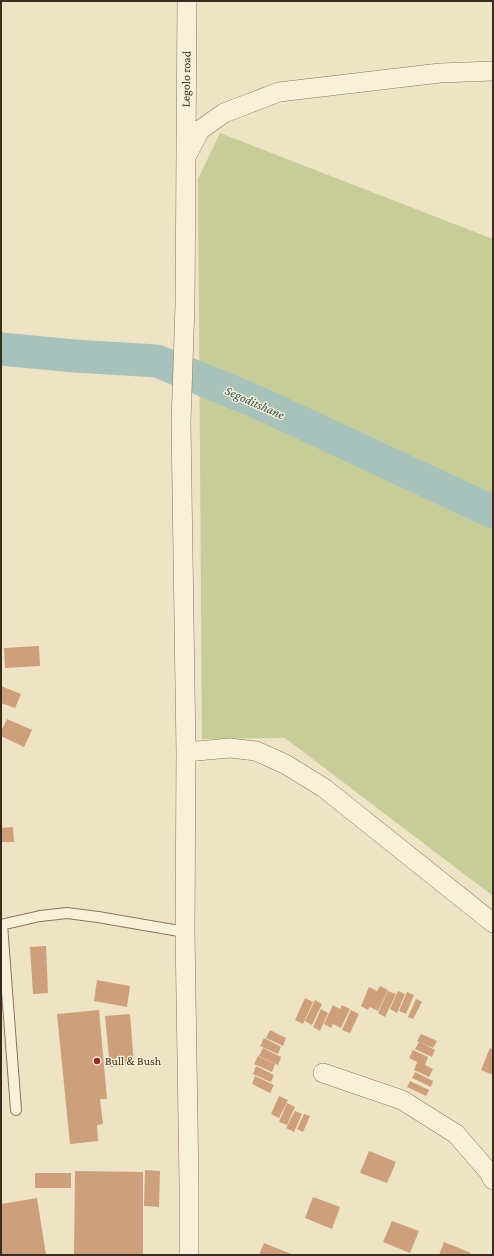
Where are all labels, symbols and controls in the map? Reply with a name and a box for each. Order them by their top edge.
street label: Legolo road [179,50,194,107]
water label: Segoditshane [223,383,287,422]
place label: Bull & Bush [105,1054,162,1068]
marker: Bull & Bush [92,1056,102,1066]

